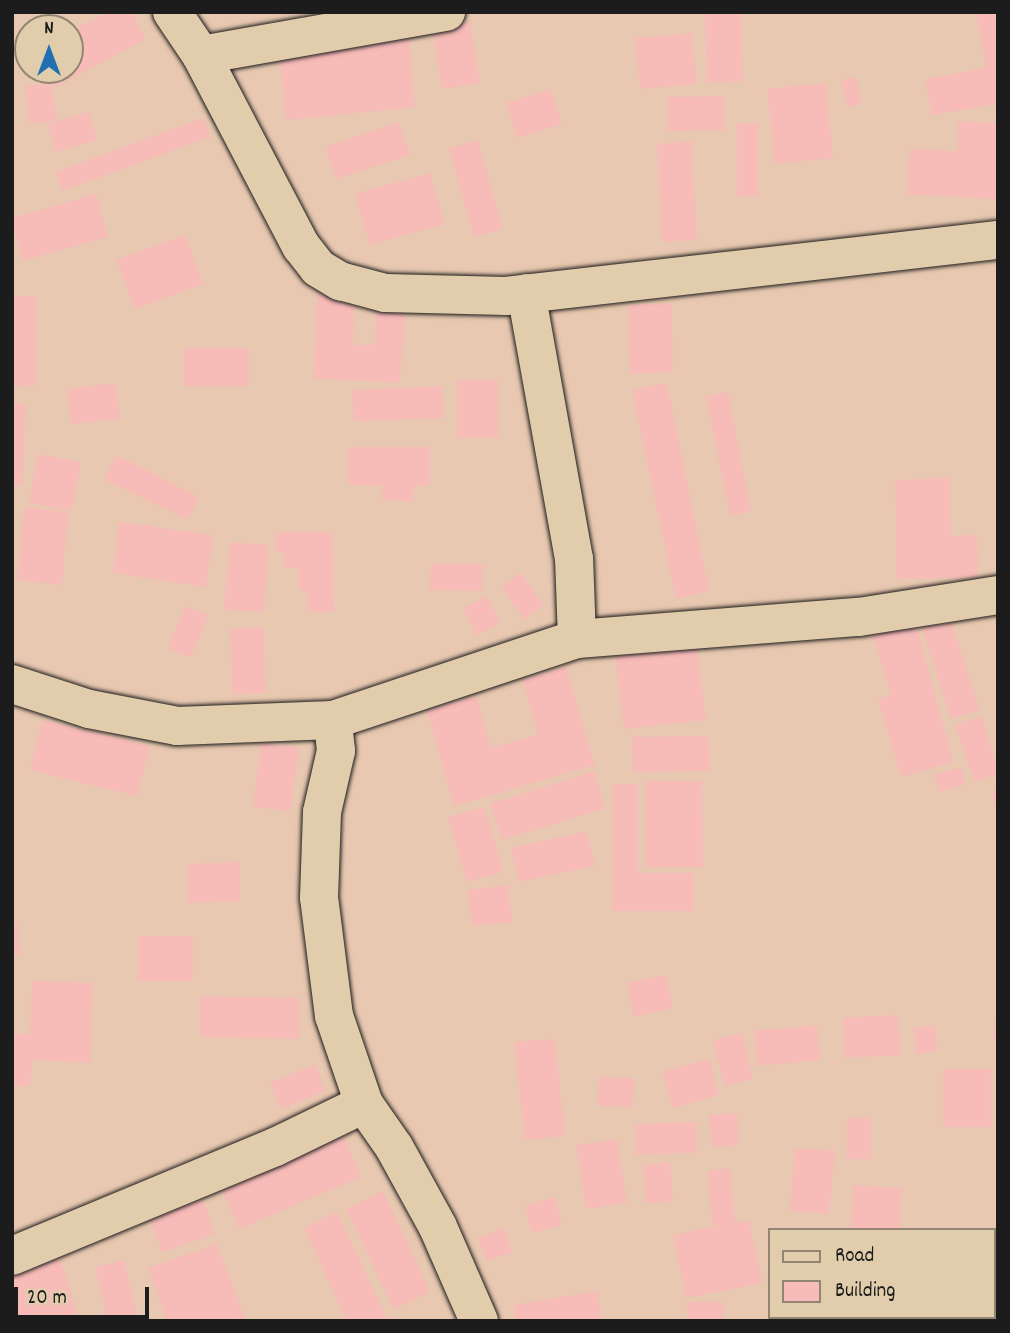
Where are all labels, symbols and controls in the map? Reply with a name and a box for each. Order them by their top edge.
north arrow [14,14,84,84]
text: N [44,16,54,43]
legend [768,1228,996,1319]
text: Road [835,1242,874,1272]
scale bar [18,1274,152,1318]
text: Building [835,1277,895,1307]
text: 20 m [27,1284,67,1314]

